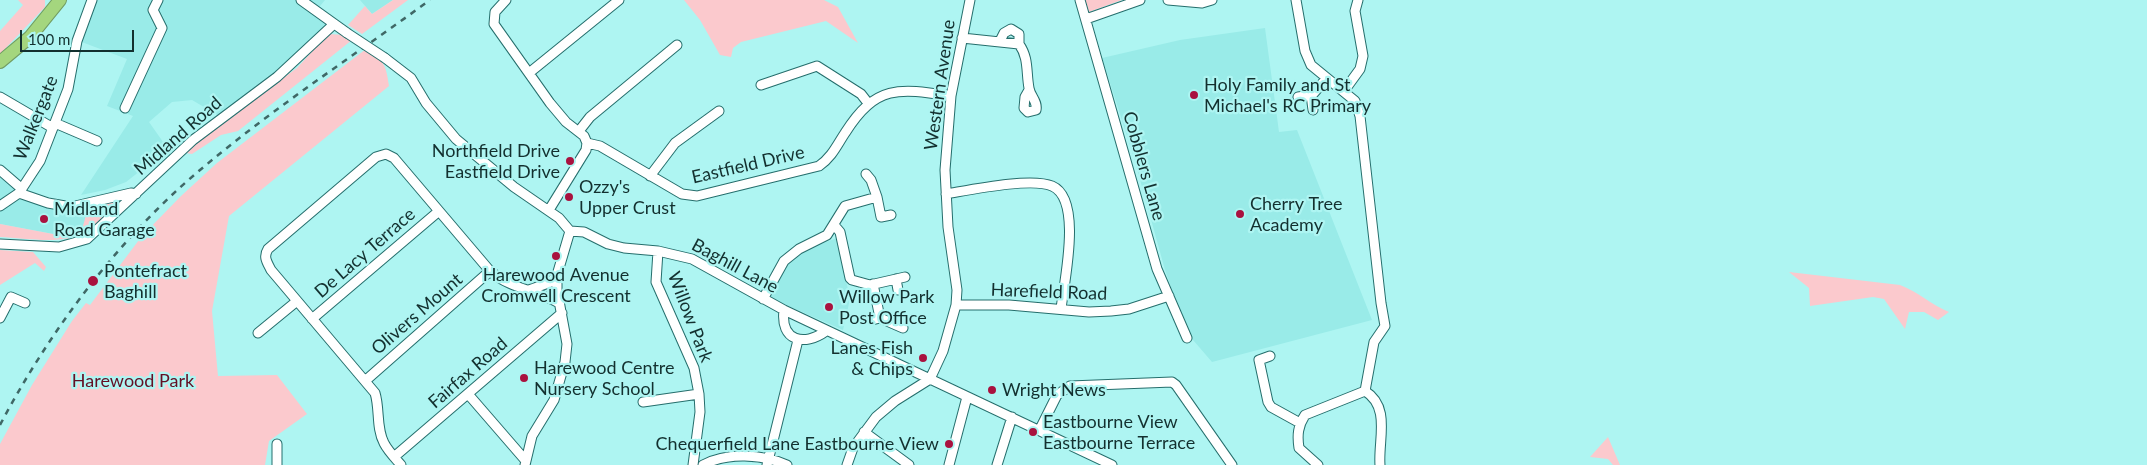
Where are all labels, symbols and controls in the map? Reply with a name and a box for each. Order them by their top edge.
street label: Western Avenue [920,18,960,152]
scale bar [22,20,136,52]
text: 100 m [28,30,70,48]
street label: Walkergate [9,73,63,163]
place label: Holy Family and St Michael's RC Primary [1204,74,1371,116]
marker: Holy Family and St Michael's RC Primary [1188,89,1200,101]
street label: Midland Road [130,92,226,180]
street label: Cobblers Lane [1118,109,1170,223]
place label: Northfield Drive Eastfield Drive [432,140,560,182]
street label: Eastfield Drive [689,142,807,188]
marker: Northfield Drive Eastfield Drive [564,155,576,167]
place label: Ozzy's Upper Crust [579,176,676,218]
marker: Ozzy's Upper Crust [563,191,575,203]
place label: Cherry Tree Academy [1250,193,1342,235]
place label: Midland Road Garage [54,198,155,240]
street label: De Lacy Terrace [310,203,420,303]
marker: Cherry Tree Academy [1234,208,1246,220]
marker: Midland Road Garage [38,213,50,225]
street label: Baghill Lane [688,234,782,298]
marker: Harewood Avenue Cromwell Crescent [550,250,562,262]
place label: Pontefract Baghill [104,260,187,302]
place label: Harewood Avenue Cromwell Crescent [481,264,631,306]
street label: Olivers Mount [367,269,467,359]
street label: Willow Park [663,269,717,365]
marker: Pontefract Baghill [86,274,100,288]
street label: Harefield Road [990,279,1108,305]
place label: Willow Park Post Office [839,286,934,328]
marker: Willow Park Post Office [823,301,835,313]
street label: Fairfax Road [424,333,512,413]
place label: Lanes Fish & Chips [831,337,913,379]
marker: Lanes Fish & Chips [917,352,929,364]
place label: Harewood Centre Nursery School [534,357,675,399]
park label: Harewood Park [72,370,194,392]
marker: Harewood Centre Nursery School [518,372,530,384]
place label: Wright News [1002,379,1106,401]
marker: Wright News [986,384,998,396]
place label: Eastbourne View Eastbourne Terrace [1043,411,1195,454]
marker: Eastbourne View Eastbourne Terrace [1027,426,1039,438]
place label: Chequerfield Lane Eastbourne View [656,433,939,455]
marker: Chequerfield Lane Eastbourne View [943,438,955,450]

